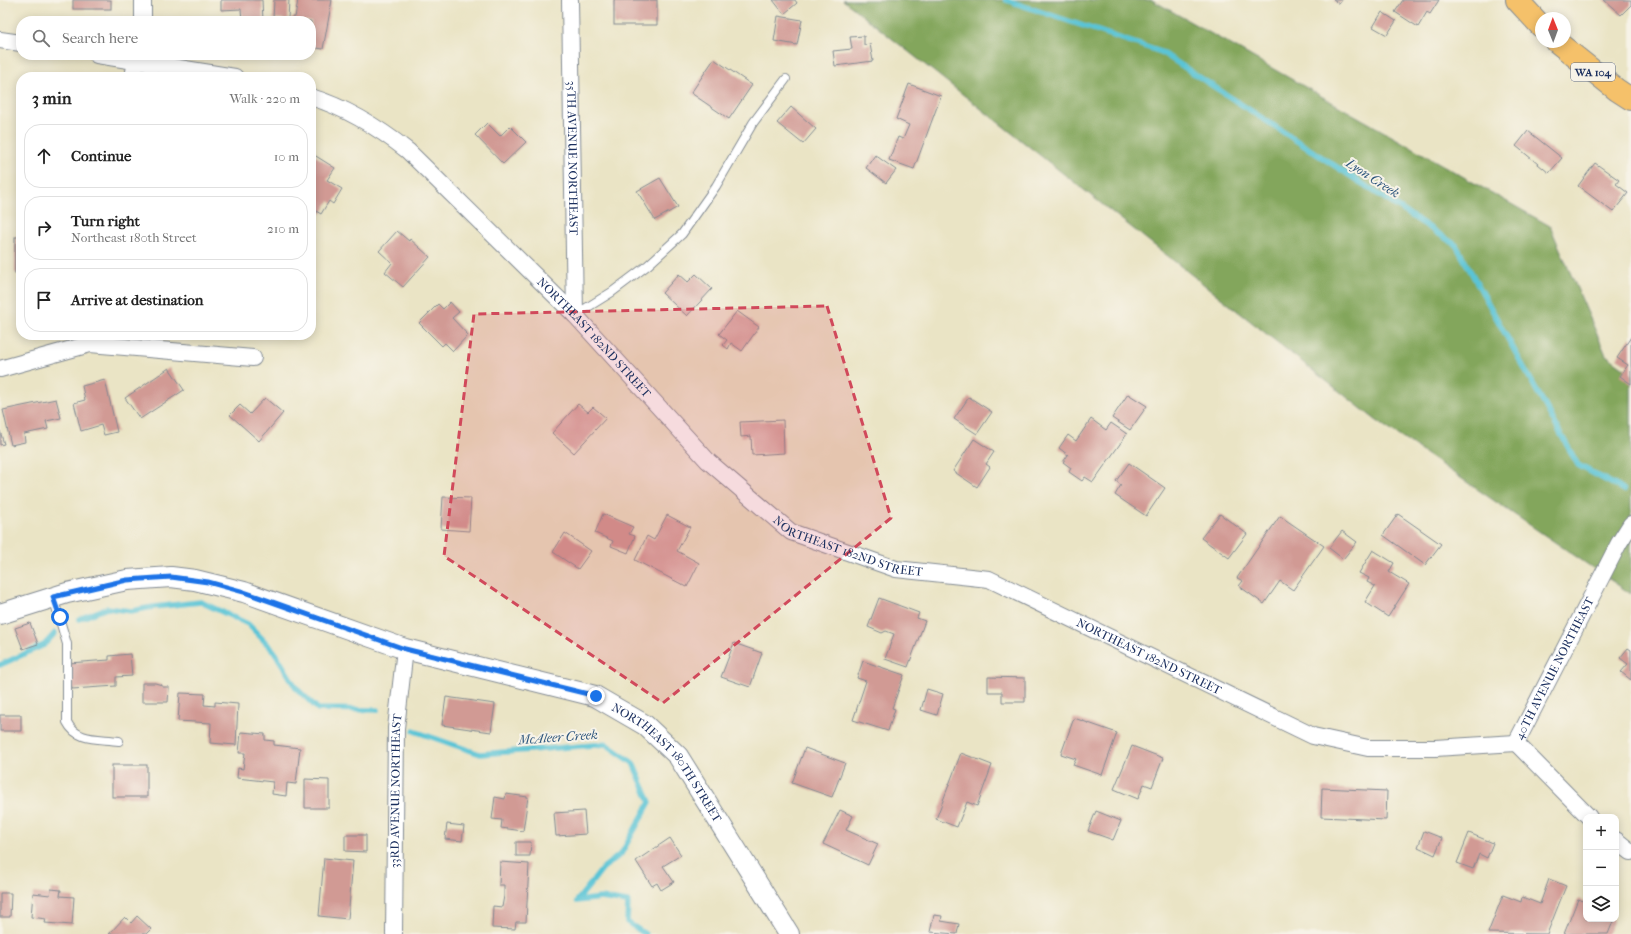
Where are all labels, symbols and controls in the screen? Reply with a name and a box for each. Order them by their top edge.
north arrow [1535,12,1571,48]
search box [16,16,316,60]
icon: search [30,27,52,49]
text: Search here [62,29,138,47]
road number: WA 104 [1571,63,1615,81]
street label: 35TH AVENUE NORTHEAST [564,81,581,236]
text: 3 min [32,88,72,108]
text: Walk · 220 m [229,91,300,106]
icon: ahead [33,145,55,167]
text: Continue [71,147,131,165]
text: 10 m [274,149,299,164]
water label: Lyon Creek [1343,155,1403,201]
text: Turn right [71,212,140,230]
icon: right [33,217,55,239]
text: 210 m [267,221,299,236]
text: Northeast 180th Street [71,230,197,245]
street label: NORTHEAST 182ND STREET [534,275,654,401]
icon: arrive [33,289,55,311]
text: Arrive at destination [71,291,203,309]
street label: NORTHEAST 182ND STREET [770,513,924,579]
street label: 40TH AVENUE NORTHEAST [1512,594,1597,742]
route start [51,608,69,626]
street label: NORTHEAST 182ND STREET [1074,615,1224,698]
route end [587,687,605,705]
street label: NORTHEAST 180TH STREET [609,700,725,825]
street label: 33RD AVENUE NORTHEAST [388,712,405,868]
water label: McAleer Creek [517,727,598,747]
map controls [1583,814,1619,922]
button: + [1583,814,1619,850]
button: − [1583,850,1619,886]
button: layers [1583,886,1619,922]

